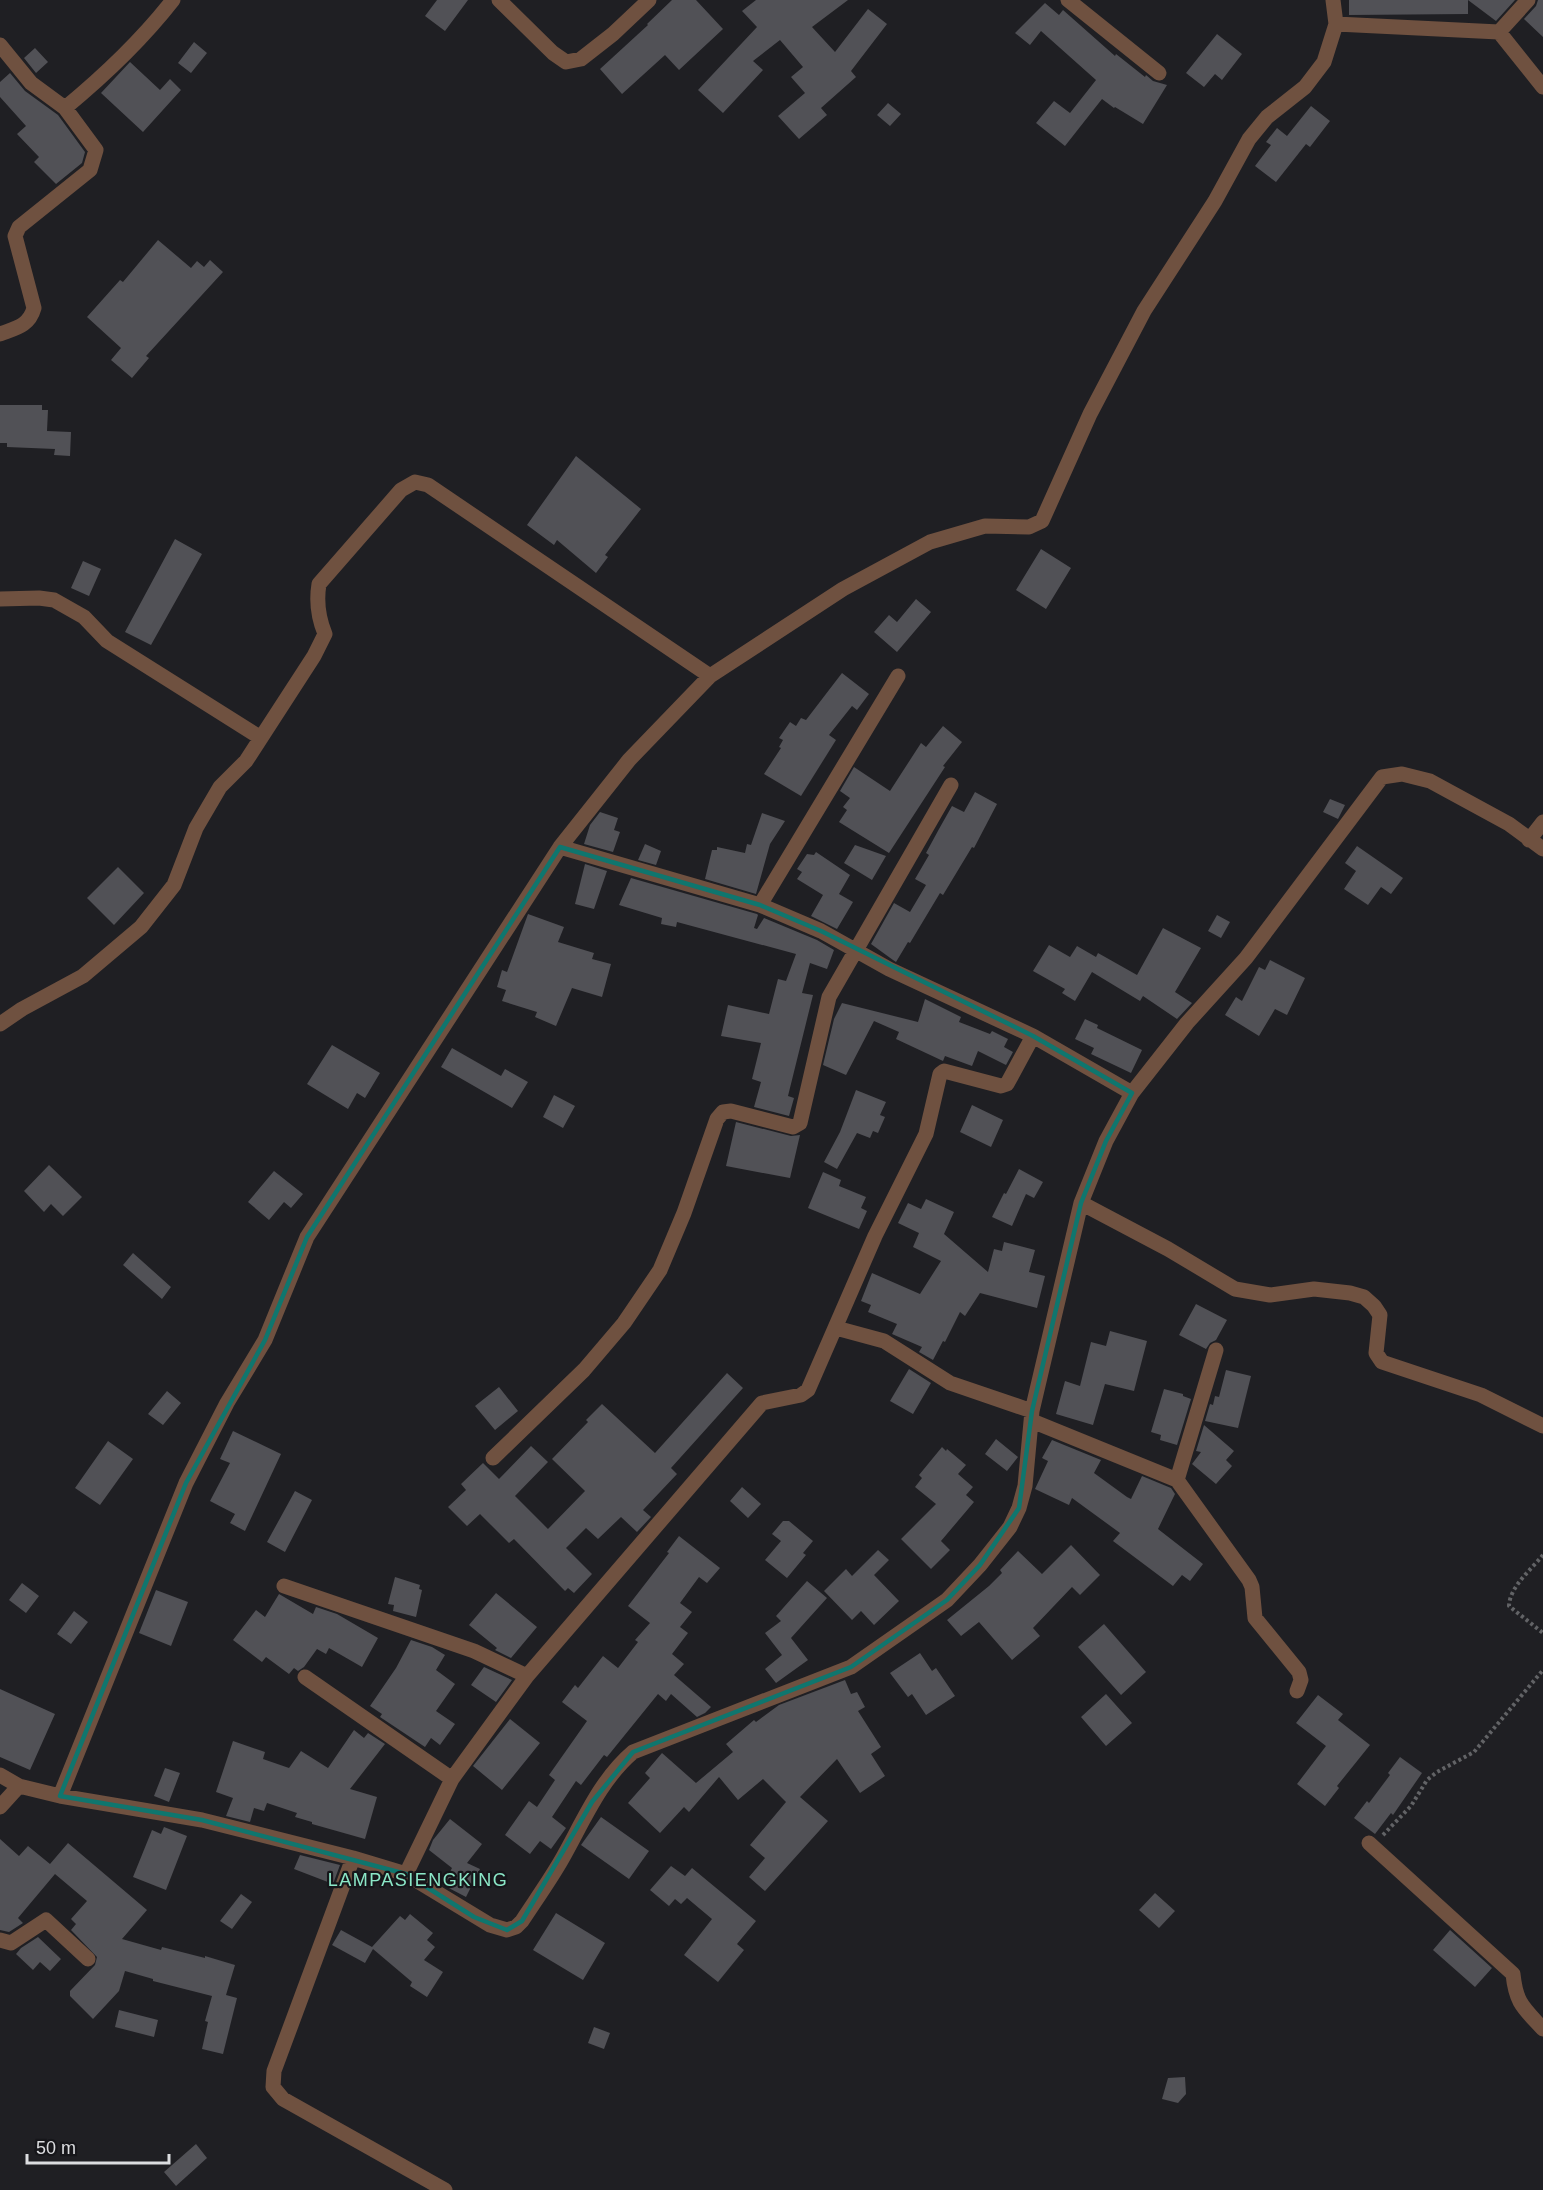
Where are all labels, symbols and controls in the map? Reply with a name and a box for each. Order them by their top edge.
district label: LAMPASIENGKING [328,1870,508,1890]
scale bar [27,2127,170,2165]
text: 50 m [36,2138,76,2158]

